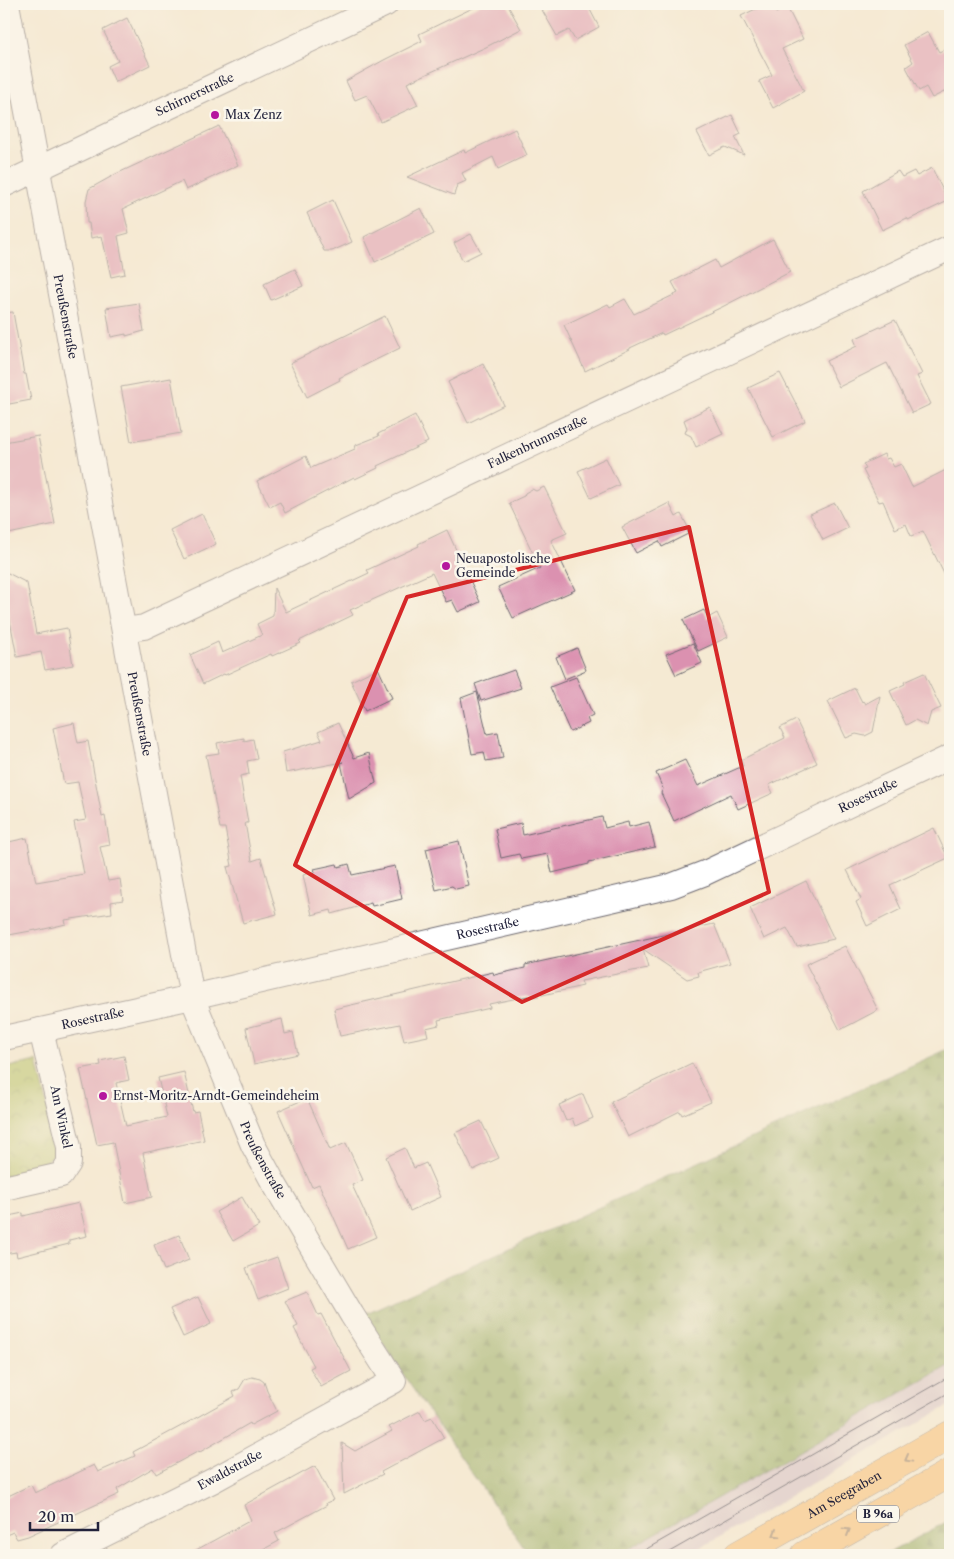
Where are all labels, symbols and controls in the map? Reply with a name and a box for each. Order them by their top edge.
street label: Schirnerstraße [153,69,236,119]
place label: Max Zenz [225,107,282,122]
marker: Max Zenz [209,109,221,121]
street label: Preußenstraße [51,273,81,360]
street label: Falkenbrunnstraße [485,412,590,471]
place label: Neuapostolische Gemeinde [456,551,551,580]
marker: Neuapostolische Gemeinde [440,560,452,572]
street label: Preußenstraße [125,670,155,757]
street label: Rosestraße [836,775,900,816]
street label: Rosestraße [455,913,521,942]
street label: Rosestraße [60,1004,126,1032]
street label: Am Winkel [47,1083,76,1150]
place label: Ernst-Moritz-Arndt-Gemeindeheim [113,1088,319,1103]
marker: Ernst-Moritz-Arndt-Gemeindeheim [97,1090,109,1102]
street label: Preußenstraße [237,1119,290,1202]
street label: Ewaldstraße [195,1446,265,1493]
one-way arrow [904,1453,913,1463]
street label: Am Seegraben [803,1467,884,1522]
scale bar [30,1499,98,1531]
road number: B 96a [857,1506,899,1522]
text: 20 m [38,1507,74,1526]
one-way arrow [772,1527,781,1537]
one-way arrow [842,1528,851,1538]

